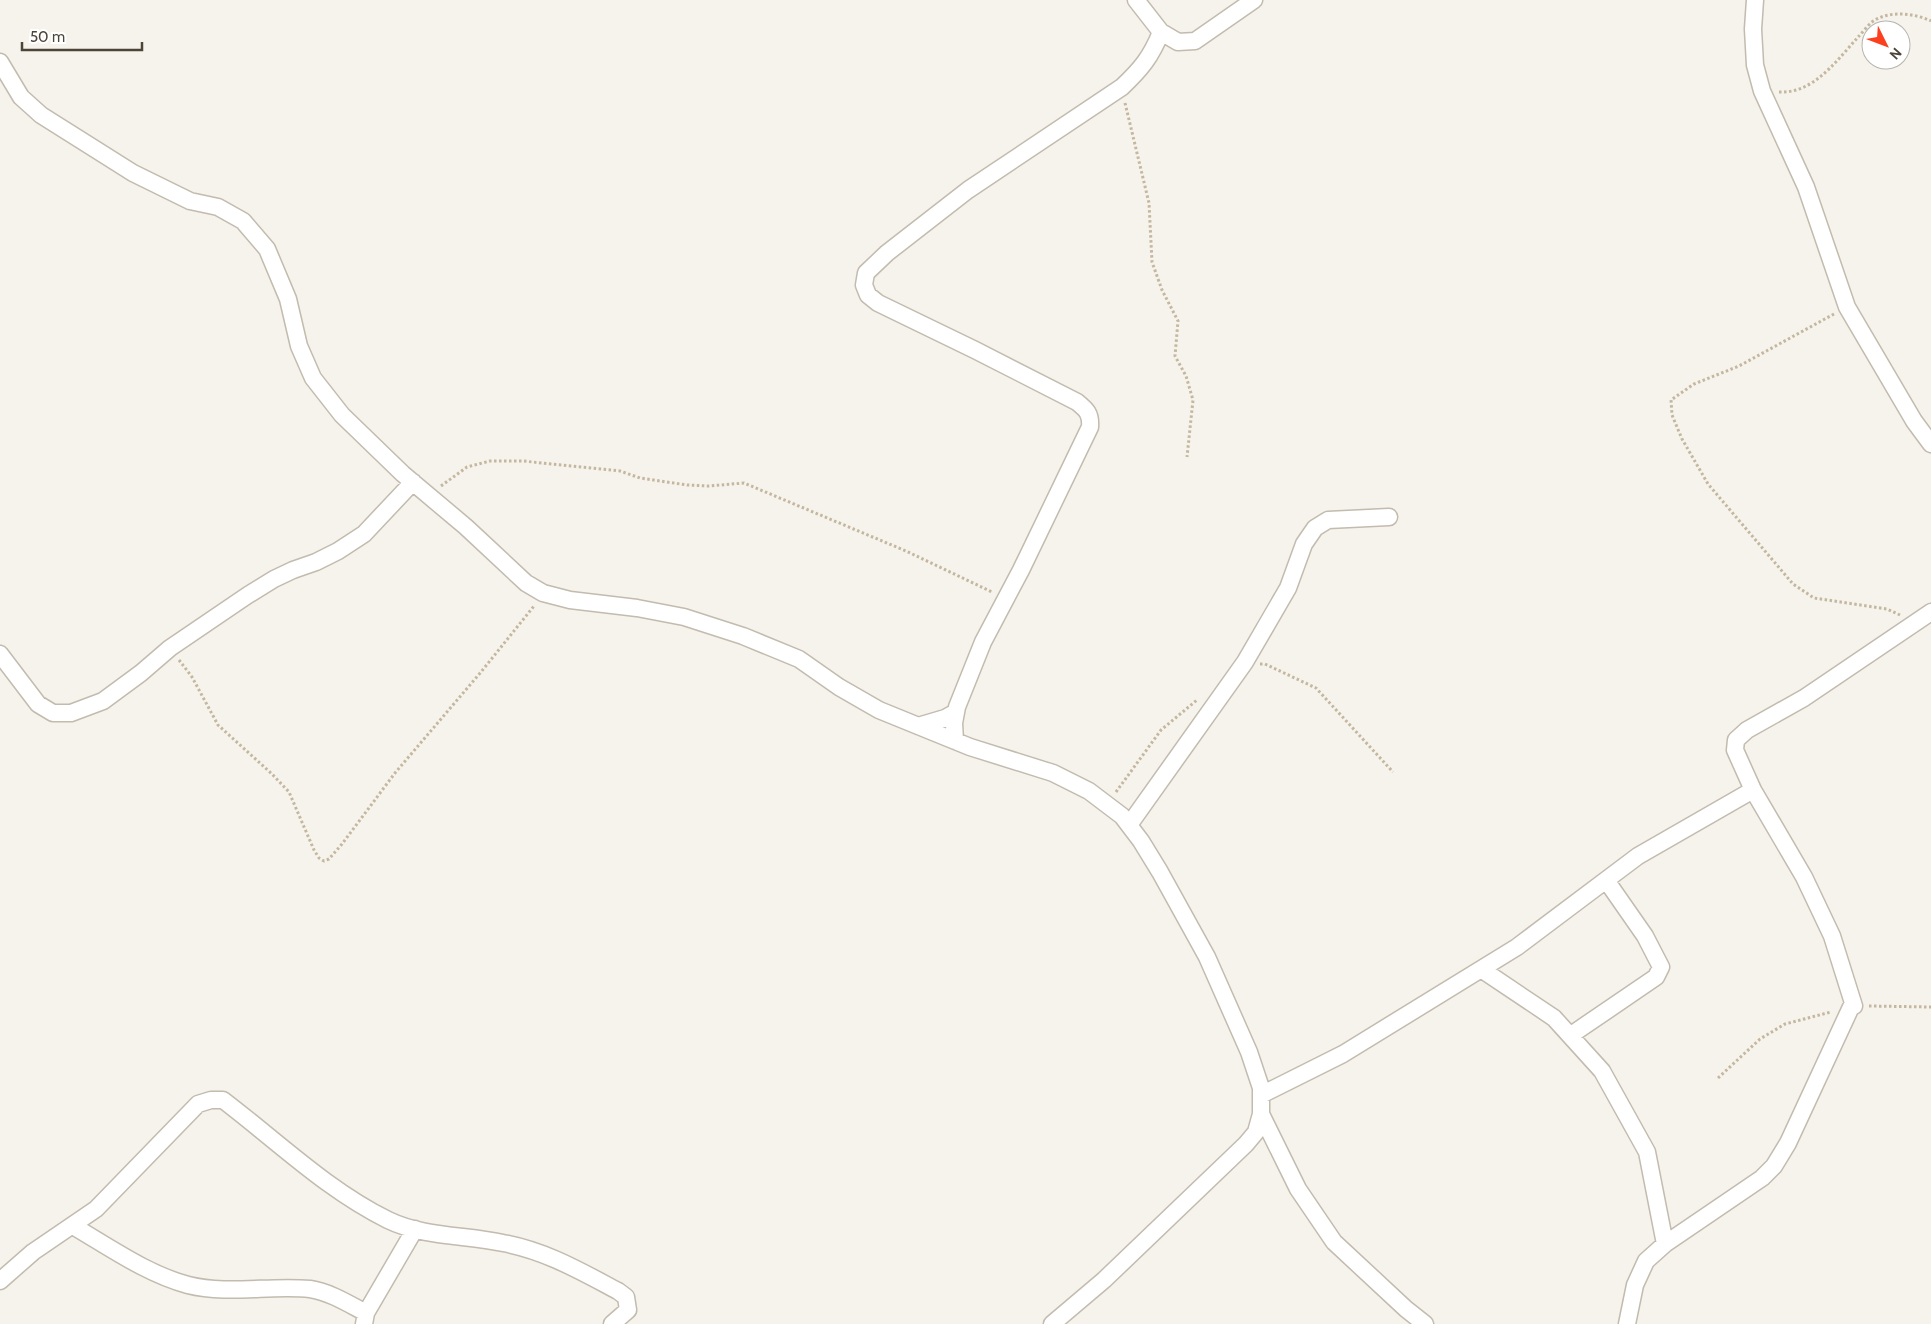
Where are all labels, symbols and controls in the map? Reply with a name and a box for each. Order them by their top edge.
scale bar [22,20,142,52]
north arrow [1861,20,1911,70]
text: 50 m [30,28,65,46]
text: N [1886,44,1906,63]

